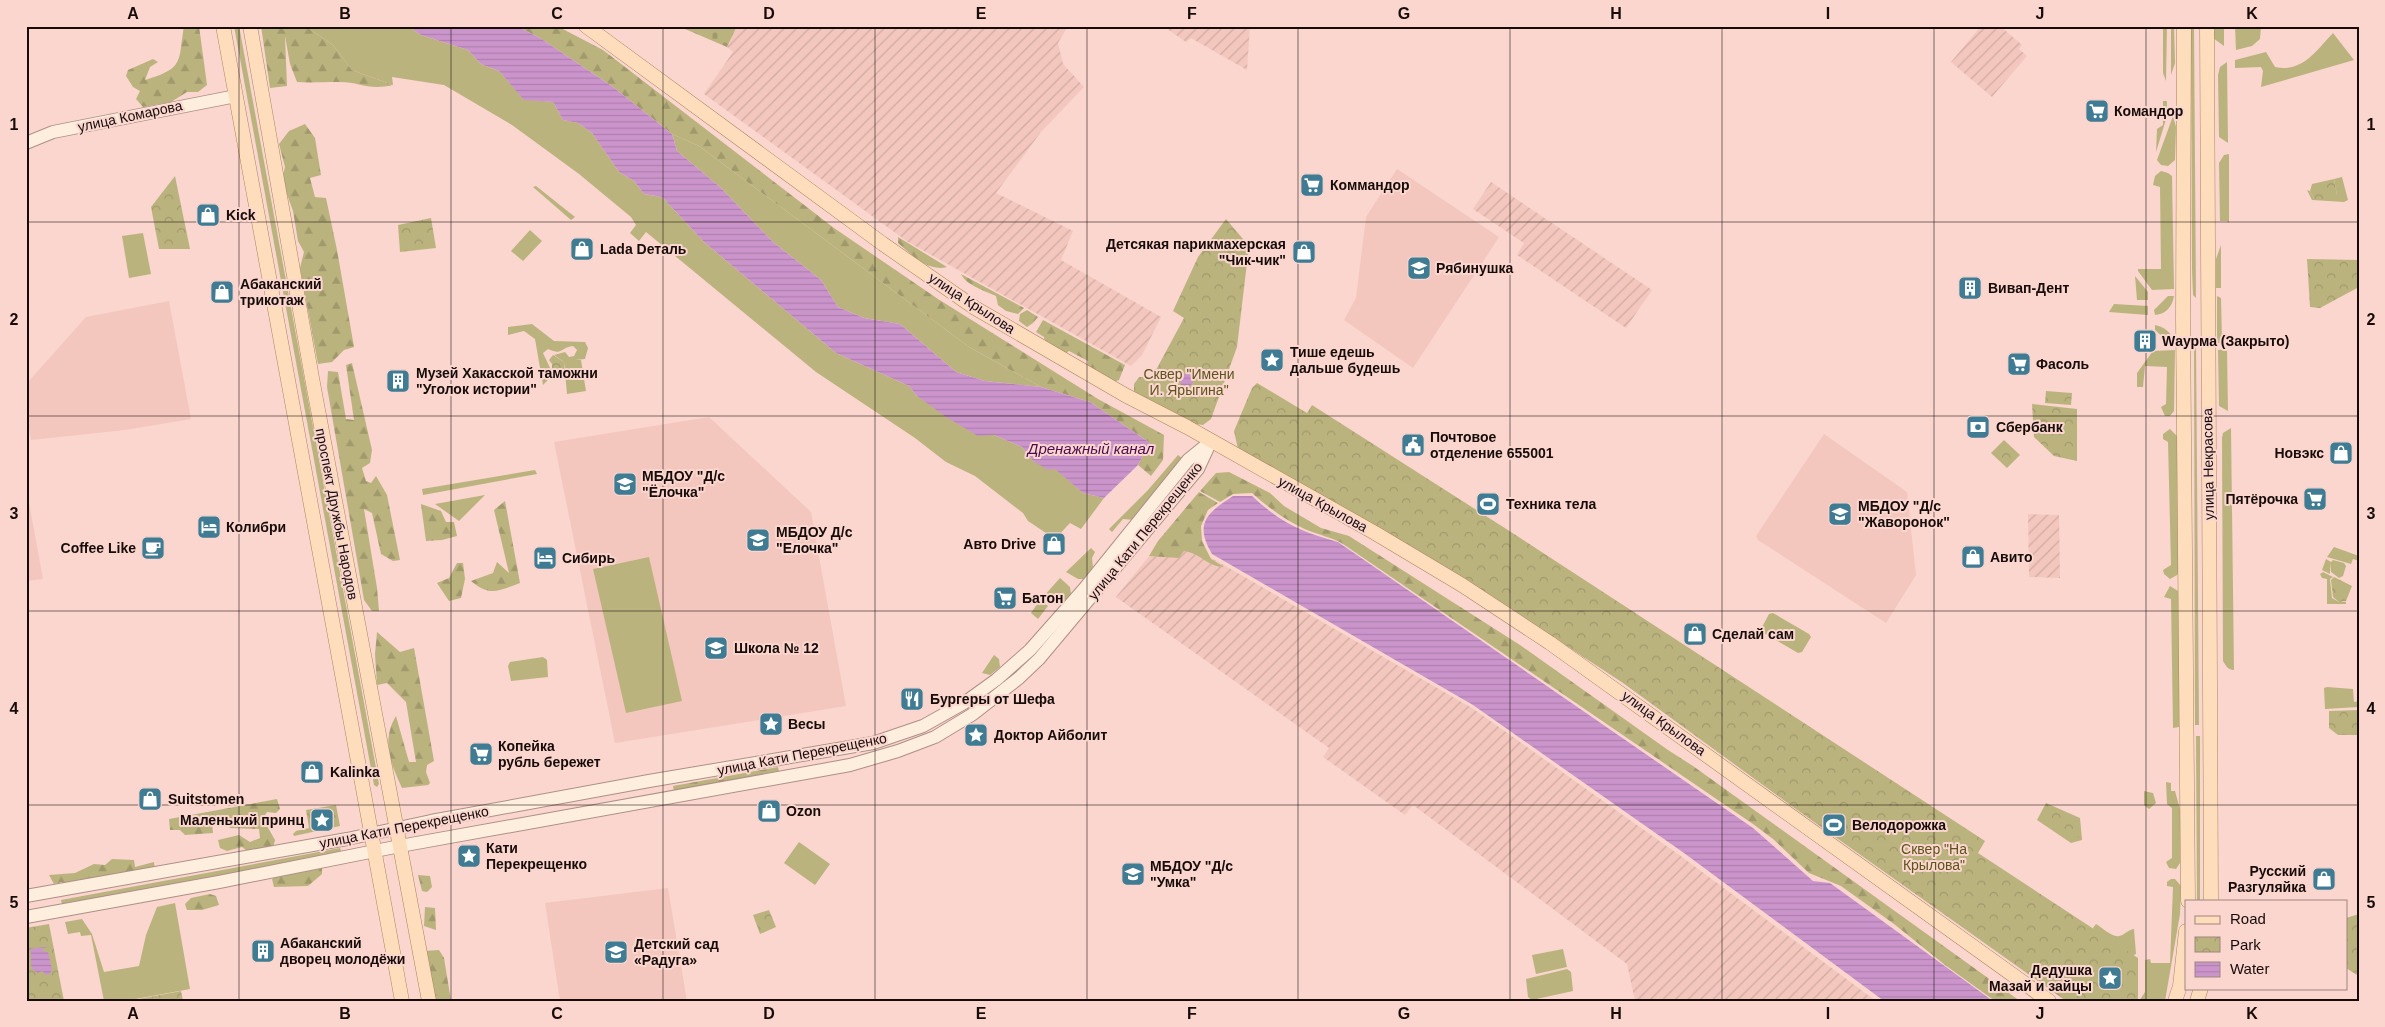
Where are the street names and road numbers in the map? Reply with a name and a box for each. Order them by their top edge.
street label: улица Комарова [76,97,184,135]
street label: улица Крылова [926,269,1018,337]
street label: улица Некрасова [2199,408,2217,520]
street label: проспект Дружбы Народов [313,427,361,601]
street label: улица Кати Перекрещенко [1085,459,1206,603]
street label: улица Крылова [1276,473,1371,535]
street label: улица Крылова [1619,687,1709,759]
street label: улица Кати Перекрещенко [716,730,888,778]
street label: улица Кати Перекрещенко [318,803,490,851]

